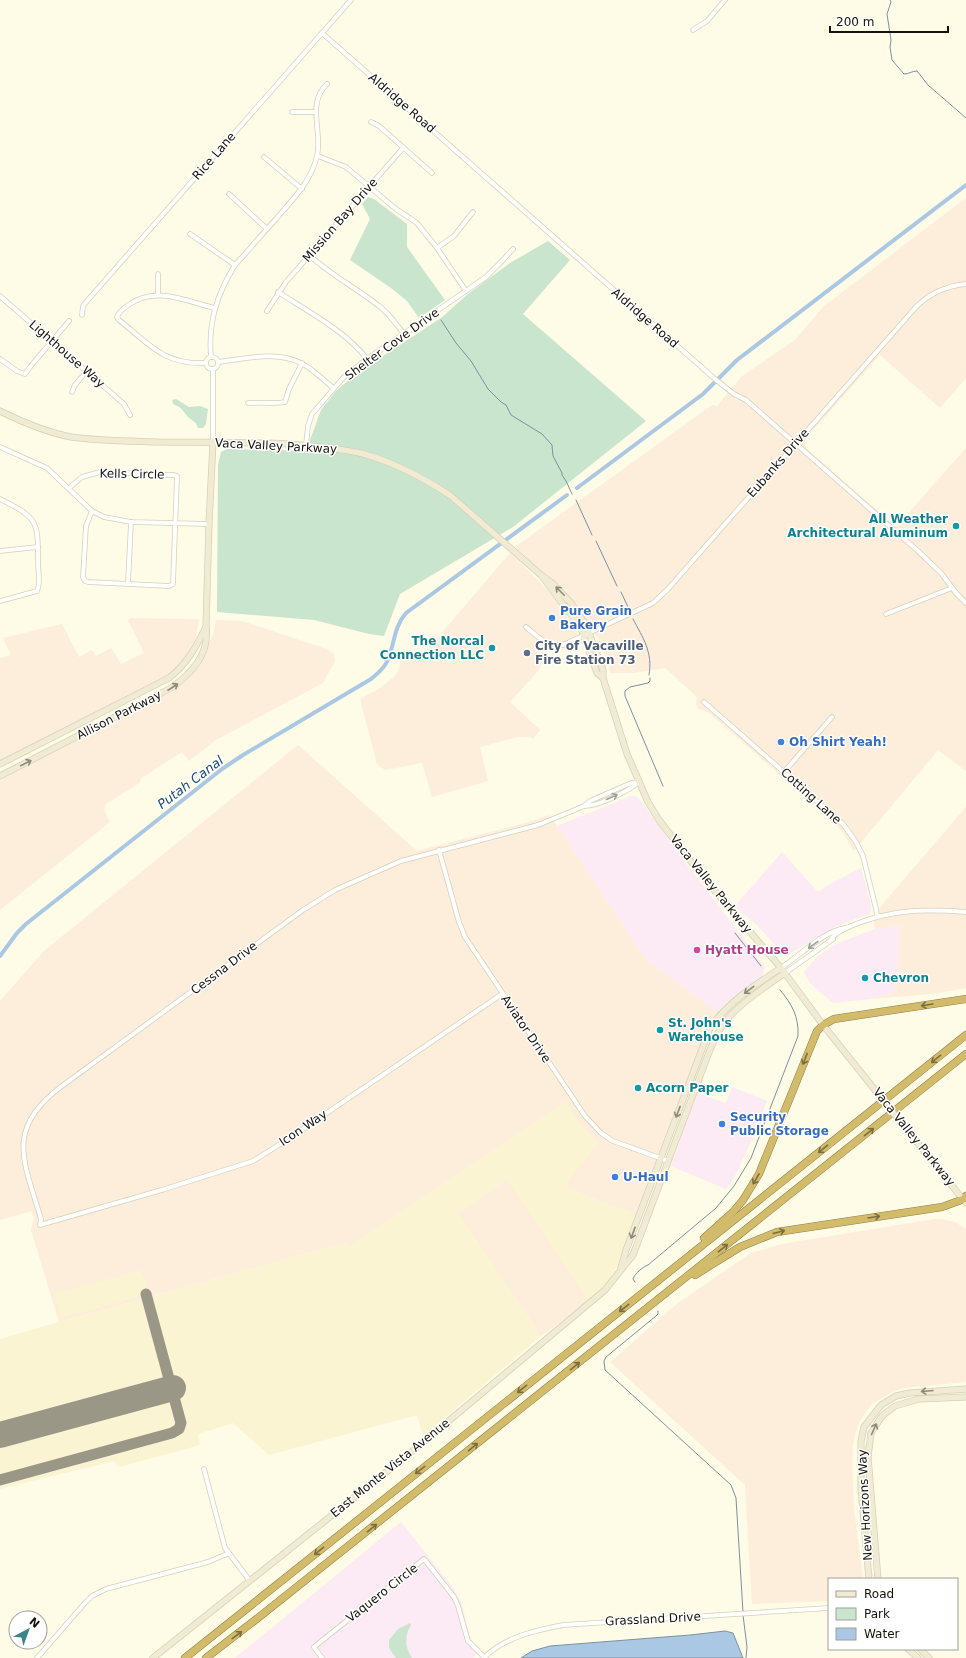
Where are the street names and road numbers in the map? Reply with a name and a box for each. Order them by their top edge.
street label: Aldridge Road [366,70,438,136]
street label: Rice Lane [190,129,238,183]
street label: Mission Bay Drive [300,175,380,265]
street label: Aldridge Road [609,285,681,351]
street label: Shelter Cove Drive [342,305,442,383]
street label: Lighthouse Way [26,317,108,391]
street label: Eubanks Drive [744,426,812,500]
street label: Vaca Valley Parkway [215,436,337,456]
street label: Kells Circle [99,466,165,482]
street label: Allison Parkway [74,688,164,742]
street label: Cotting Lane [778,765,844,827]
street label: Vaca Valley Parkway [667,832,755,936]
street label: Cessna Drive [188,939,260,997]
street label: Aviator Drive [498,993,554,1065]
street label: Vaca Valley Parkway [870,1085,958,1189]
street label: Icon Way [277,1107,329,1149]
street label: East Monte Vista Avenue [328,1416,452,1520]
street label: New Horizons Way [855,1449,875,1561]
street label: Vaquero Circle [344,1561,420,1625]
street label: Grassland Drive [605,1610,701,1628]

